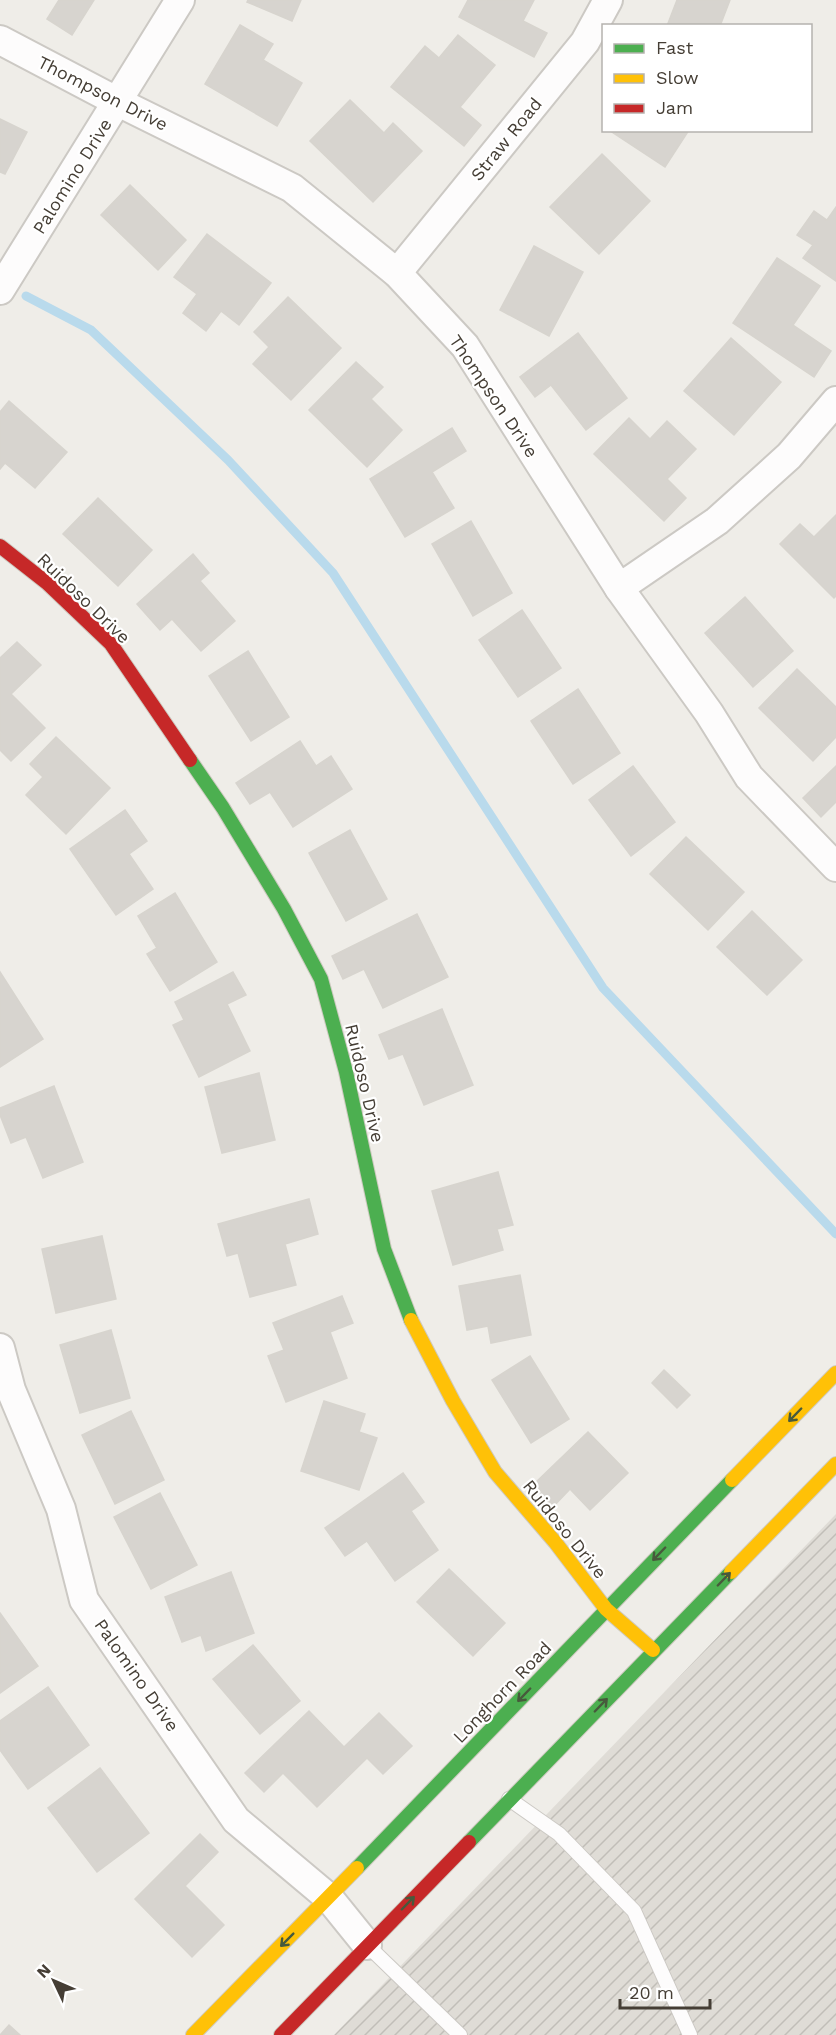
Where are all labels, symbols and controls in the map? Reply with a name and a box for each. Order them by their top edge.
legend [602,24,812,132]
text: Fast [656,37,694,58]
street label: Thompson Drive [34,51,172,135]
text: Slow [656,67,699,88]
street label: Straw Road [466,93,546,185]
text: Jam [656,97,693,118]
street label: Palomino Drive [28,114,116,238]
street label: Thompson Drive [445,331,543,461]
street label: Ruidoso Drive [33,548,135,648]
street label: Ruidoso Drive [341,1022,389,1144]
one-way arrow [788,1407,802,1422]
street label: Ruidoso Drive [519,1475,611,1583]
one-way arrow [652,1547,666,1562]
one-way arrow [716,1571,731,1586]
street label: Palomino Drive [90,1615,184,1735]
street label: Longhorn Road [448,1637,556,1747]
one-way arrow [516,1687,531,1702]
one-way arrow [593,1697,608,1712]
one-way arrow [401,1896,415,1911]
one-way arrow [280,1932,295,1947]
north arrow [24,1951,84,2011]
text: N [33,1960,55,1982]
scale bar [620,1972,710,2010]
text: 20 m [629,1982,674,2003]

